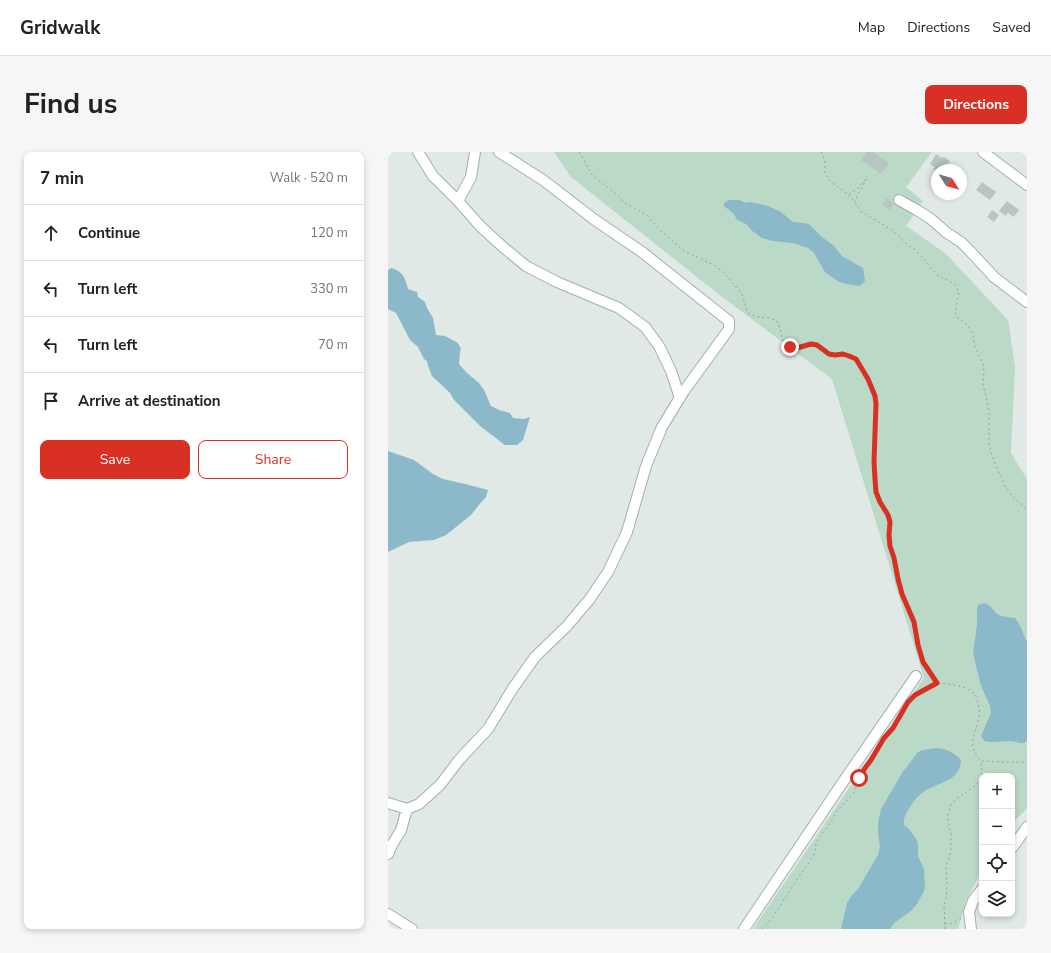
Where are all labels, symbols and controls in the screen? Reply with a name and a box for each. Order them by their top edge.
text: Gridwalk [20,15,100,41]
text: Map [858,18,885,37]
text: Directions [907,18,970,37]
text: Saved [992,18,1031,37]
text: Find us [24,85,118,123]
button: Directions [925,85,1027,124]
north arrow [931,164,967,200]
text: 7 min [40,167,84,190]
text: Walk · 520 m [270,169,348,187]
icon: ahead [40,222,62,244]
text: Continue [78,223,140,243]
text: 120 m [310,224,348,242]
icon: left [40,278,62,300]
text: Turn left [78,279,137,299]
text: 330 m [310,280,348,298]
icon: left [40,334,62,356]
text: Turn left [78,335,137,355]
text: 70 m [318,336,348,354]
route end [781,338,799,356]
icon: arrive [40,390,62,412]
text: Arrive at destination [78,391,221,411]
button: Save [40,440,190,479]
button: Share [198,440,348,479]
route start [850,769,868,787]
map controls [979,773,1015,917]
button: + [979,773,1015,809]
button: − [979,809,1015,845]
button: locate [979,845,1015,881]
button: layers [979,881,1015,917]

